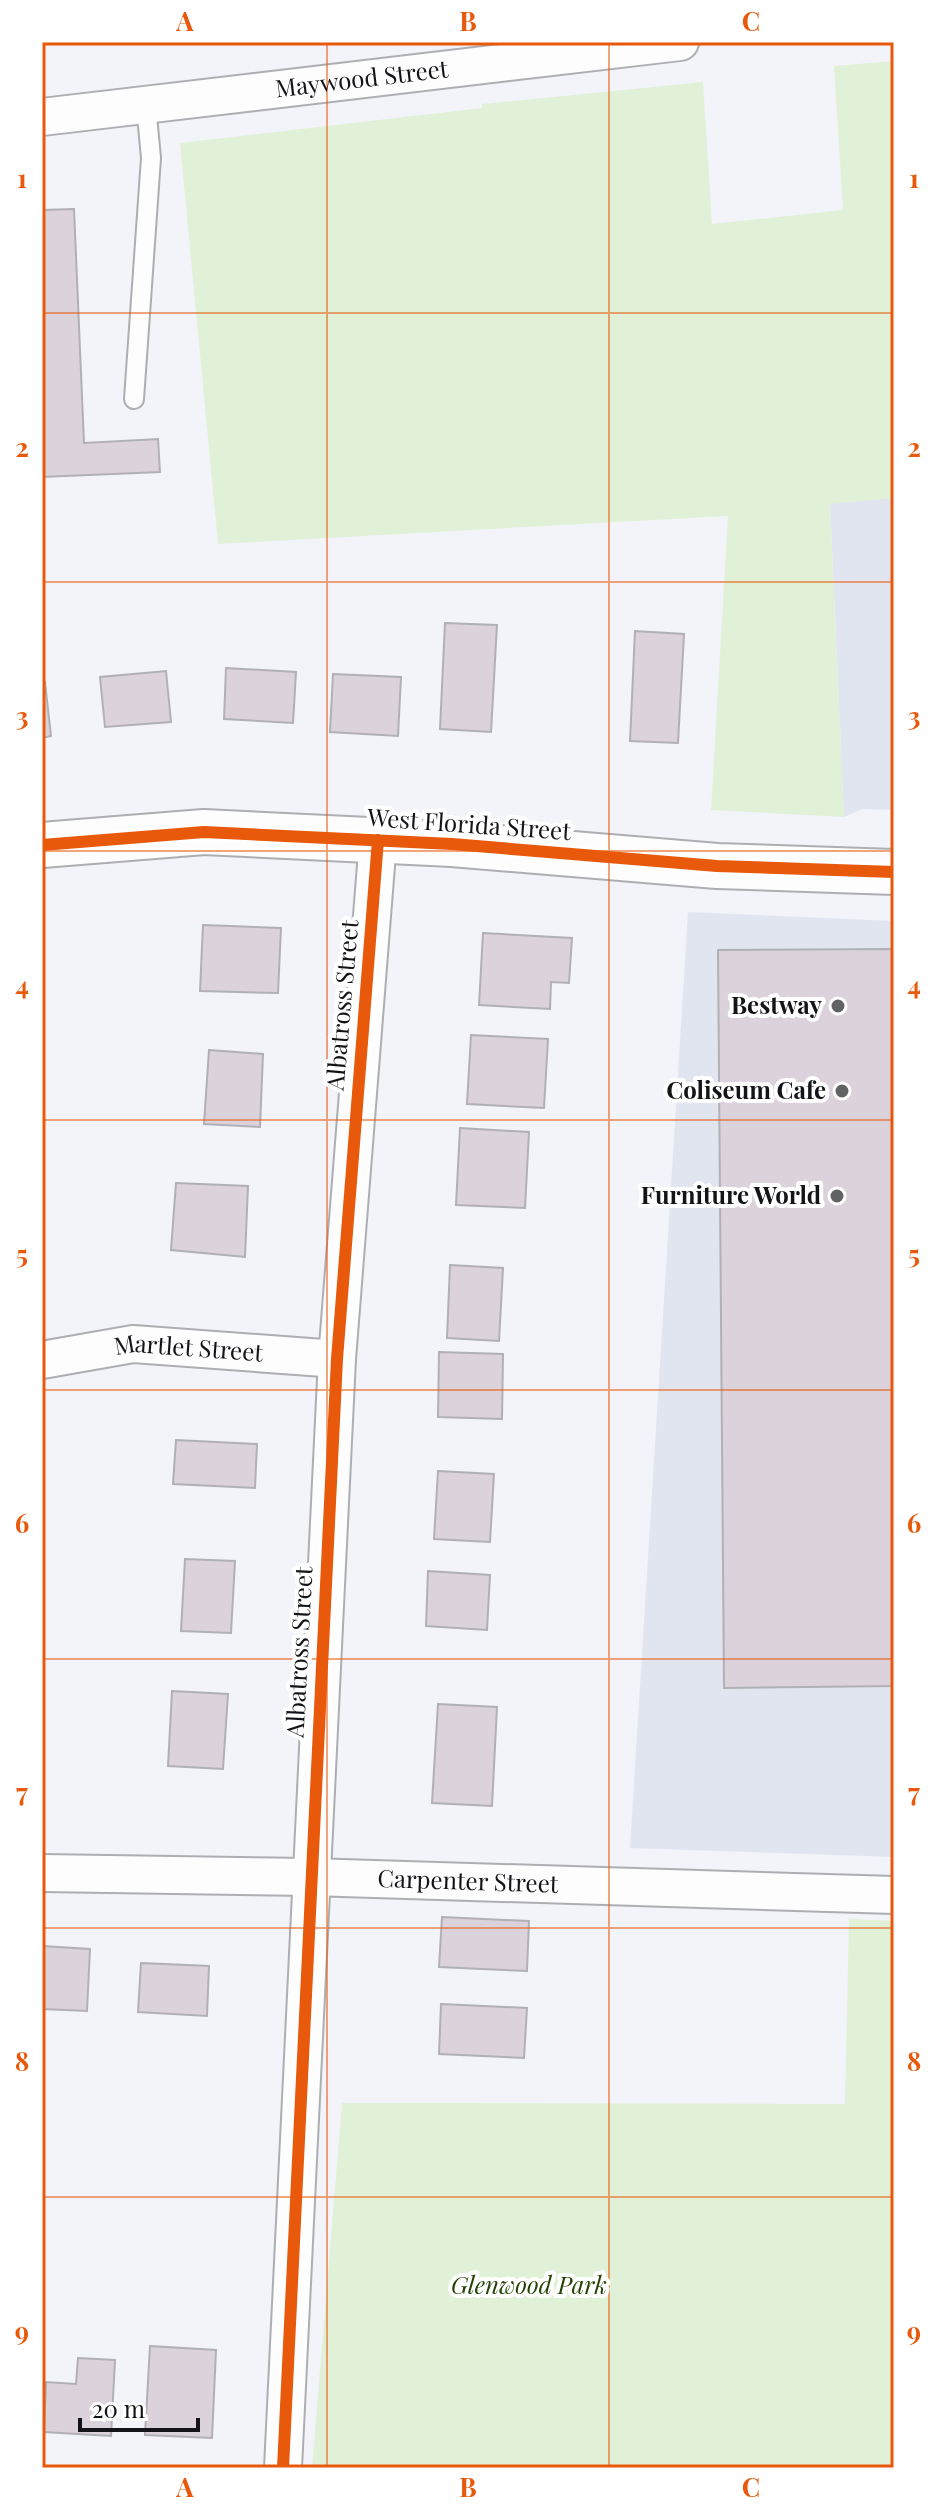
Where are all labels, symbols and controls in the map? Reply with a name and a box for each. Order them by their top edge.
text: A [175,3,194,38]
text: B [459,3,477,38]
text: C [742,3,760,38]
street label: Maywood Street [273,51,450,103]
text: 1 [17,160,27,195]
text: 1 [909,160,919,195]
text: 2 [15,429,29,464]
text: 2 [907,429,921,464]
text: 3 [16,698,28,733]
text: 3 [908,698,920,733]
street label: West Florida Street [365,800,573,846]
street label: Albatross Street [318,918,364,1092]
text: 4 [15,967,29,1002]
text: 4 [907,967,921,1002]
place label: Bestway [731,988,823,1020]
marker: Bestway [829,997,847,1015]
place label: Coliseum Cafe [666,1073,826,1105]
marker: Coliseum Cafe [833,1082,851,1100]
place label: Furniture World [641,1178,821,1210]
marker: Furniture World [828,1187,846,1205]
text: 5 [16,1236,28,1271]
text: 5 [908,1236,920,1271]
street label: Martlet Street [111,1326,265,1368]
text: 6 [15,1505,29,1540]
text: 6 [907,1505,921,1540]
street label: Albatross Street [277,1565,318,1739]
text: 7 [16,1774,28,1809]
text: 7 [908,1774,920,1809]
street label: Carpenter Street [377,1861,559,1899]
text: 8 [15,2043,29,2078]
text: 8 [907,2043,921,2078]
park label: Glenwood Park [451,2268,607,2300]
text: 9 [15,2313,29,2348]
text: 9 [907,2313,921,2348]
scale bar [80,2382,198,2432]
text: 20 m [92,2392,145,2424]
text: A [175,2469,194,2504]
text: B [459,2469,477,2504]
text: C [742,2469,760,2504]

